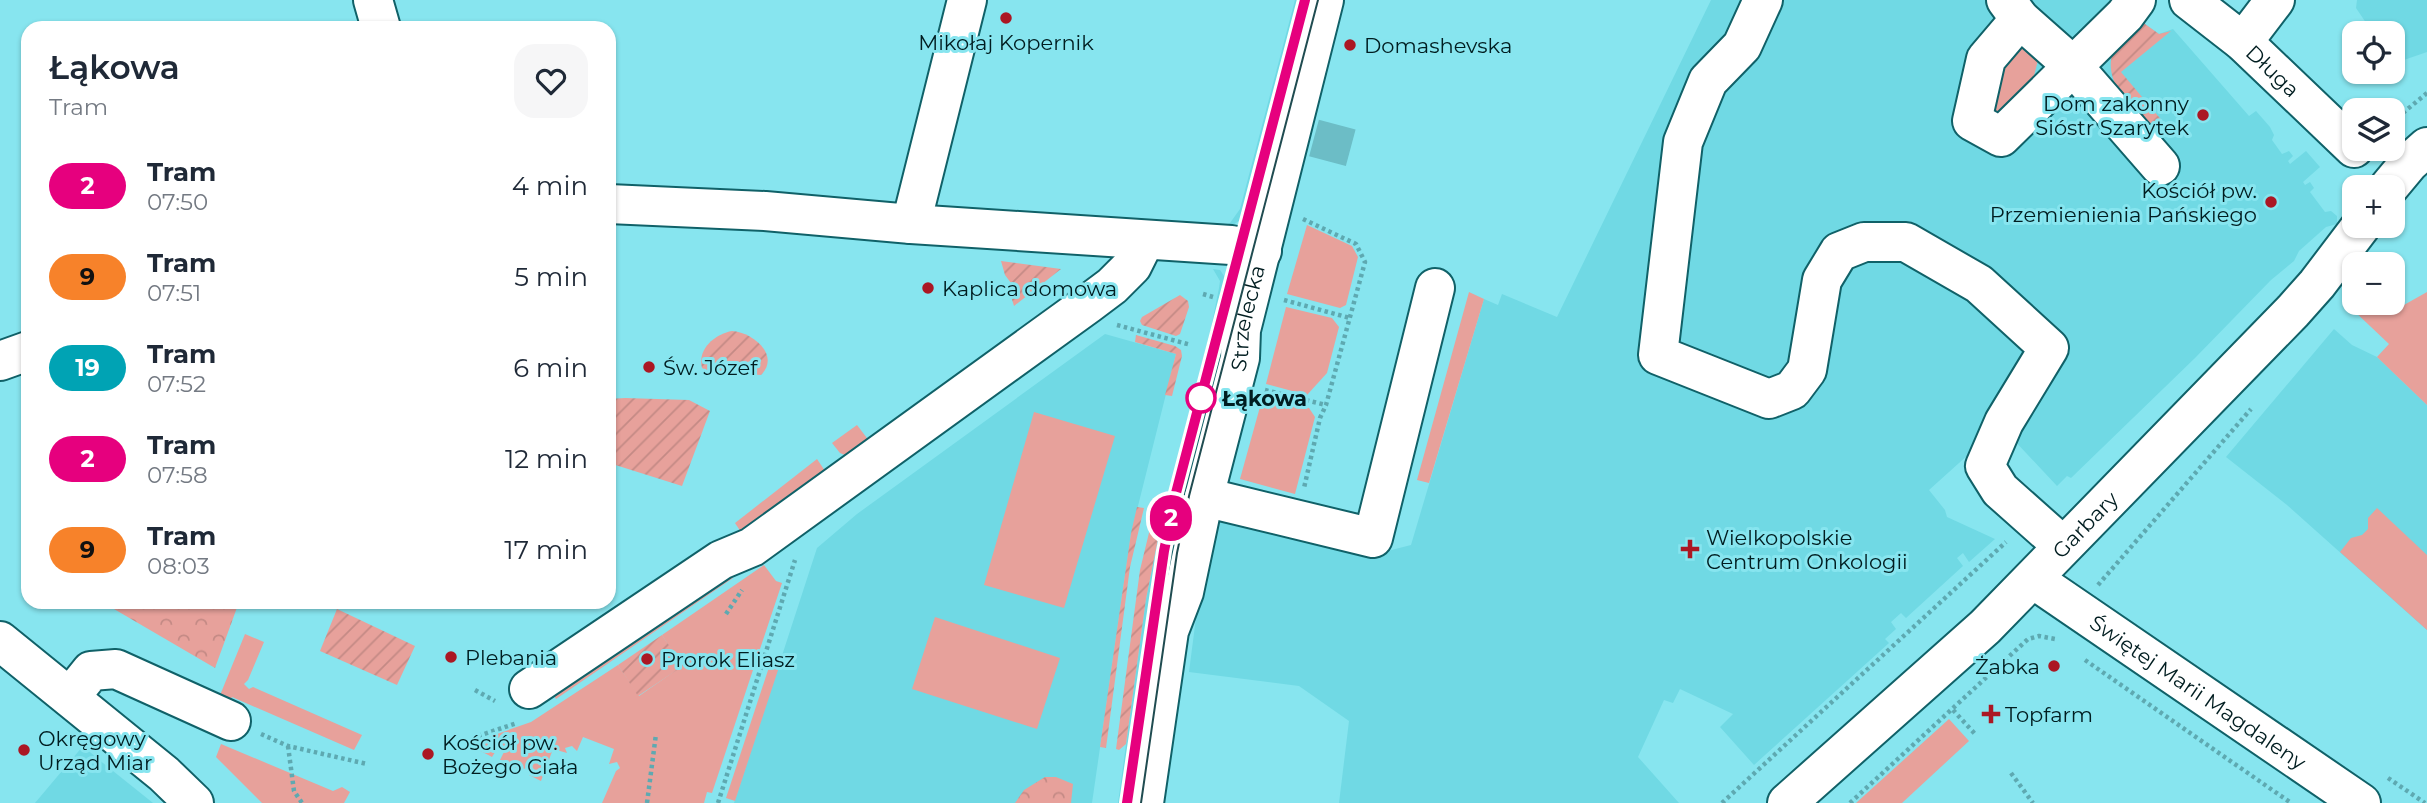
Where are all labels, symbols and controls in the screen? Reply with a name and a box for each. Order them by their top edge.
marker: Mikołaj Kopernik [998,10,1014,26]
map controls [2342,21,2405,315]
button: locate [2342,21,2405,84]
place label: Mikołaj Kopernik [918,30,1094,55]
place label: Domashevska [1364,33,1512,58]
marker: Domashevska [1342,37,1358,53]
street label: Długa [2241,40,2305,102]
button: heart [514,44,588,118]
text: Łąkowa [49,47,180,87]
place label: Dom zakonny Sióstr Szarytek [2035,91,2190,140]
text: Tram [49,93,108,121]
button: layers [2342,98,2405,161]
marker: Dom zakonny Sióstr Szarytek [2195,107,2211,123]
text: Tram [147,156,216,188]
text: 4 min [512,170,588,202]
text: 2 [80,171,95,200]
button: + [2342,175,2405,238]
place label: Kościół pw. Przemienienia Pańskiego [1990,178,2257,227]
text: 07:50 [147,188,208,216]
marker: Kościół pw. Przemienienia Pańskiego [2263,194,2279,210]
text: Tram [147,247,216,279]
button: − [2342,252,2405,315]
text: 5 min [514,261,588,293]
text: 9 [80,262,95,291]
street label: Strzelecka [1225,262,1269,374]
place label: Kaplica domowa [942,276,1117,301]
text: 07:51 [147,279,201,307]
marker: Kaplica domowa [920,280,936,296]
text: Tram [147,338,216,370]
text: 6 min [513,352,588,384]
text: 19 [75,353,100,382]
place label: Św. Józef [663,355,758,380]
marker: Św. Józef [641,359,657,375]
text: 07:52 [147,370,206,398]
marker: Łąkowa [1186,383,1216,413]
place label: Łąkowa [1221,386,1307,411]
text: Tram [147,429,216,461]
text: 12 min [505,443,588,475]
text: 2 [80,444,95,473]
text: 07:58 [147,461,208,489]
street label: Garbary [2047,486,2123,563]
line badge: 2 [1148,495,1194,541]
text: 2 [1164,503,1178,532]
text: Tram [147,520,216,552]
place label: Wielkopolskie Centrum Onkologii [1706,525,1908,574]
text: 17 min [504,534,588,566]
text: 9 [80,535,95,564]
marker: Wielkopolskie Centrum Onkologii [1680,539,1700,559]
text: 08:03 [147,552,210,580]
street label: Świętej Marii Magdaleny [2085,609,2311,775]
place label: Plebania [465,645,557,670]
place label: Prorok Eliasz [661,647,795,672]
marker: Plebania [443,649,459,665]
marker: Prorok Eliasz [639,651,655,667]
place label: Żabka [1975,654,2040,679]
marker: Żabka [2046,658,2062,674]
place label: Topfarm [2005,702,2093,727]
marker: Topfarm [1983,706,1999,722]
place label: Okręgowy Urząd Miar [38,726,152,775]
place label: Kościół pw. Bożego Ciała [442,730,578,779]
marker: Okręgowy Urząd Miar [16,742,32,758]
marker: Kościół pw. Bożego Ciała [420,746,436,762]

